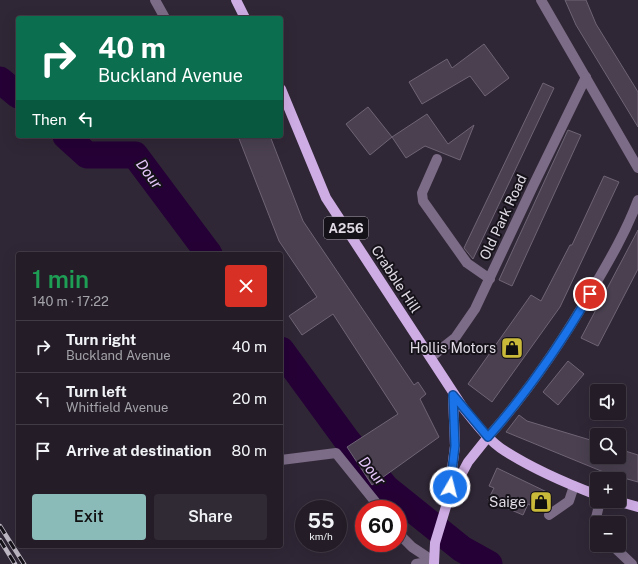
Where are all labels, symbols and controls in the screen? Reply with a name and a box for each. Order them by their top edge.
text: 40 m [98,31,166,64]
icon: right [32,32,84,84]
text: Buckland Avenue [98,65,243,86]
icon: left [75,108,97,130]
text: Then [32,111,67,128]
water label: Dour [133,156,166,192]
street label: Old Park Road [476,172,530,262]
road number: A256 [324,217,368,239]
street label: Crabble Hill [368,242,424,316]
text: 1 min [32,265,89,293]
button: close [225,265,267,307]
pin [573,277,607,311]
icon: arrive [579,283,601,305]
text: 140 m · 17:22 [32,294,109,309]
text: Turn right [66,331,136,348]
shop icon: Hollis Motors [499,335,525,361]
icon: right [32,336,54,358]
text: 40 m [232,338,267,355]
place label: Hollis Motors [410,340,496,356]
text: Buckland Avenue [66,348,171,363]
text: Turn left [66,383,127,400]
map controls [590,384,626,552]
button: sound [590,384,626,420]
icon: left [32,388,54,410]
text: 20 m [232,390,267,407]
text: Whitfield Avenue [66,400,168,415]
button: search [590,428,626,464]
icon: arrive [32,440,54,462]
text: Arrive at destination [66,442,211,459]
text: 80 m [232,442,267,459]
water label: Dour [355,453,390,489]
position arrow [429,466,471,508]
button: + [590,472,626,508]
shop icon: Saige [528,489,554,515]
button: Exit [32,494,146,540]
button: Share [154,494,267,540]
place label: Saige [489,494,526,510]
speed limit sign: 60 [355,500,407,552]
text: 55 [308,509,335,533]
button: − [590,516,626,552]
text: km/h [309,530,333,542]

